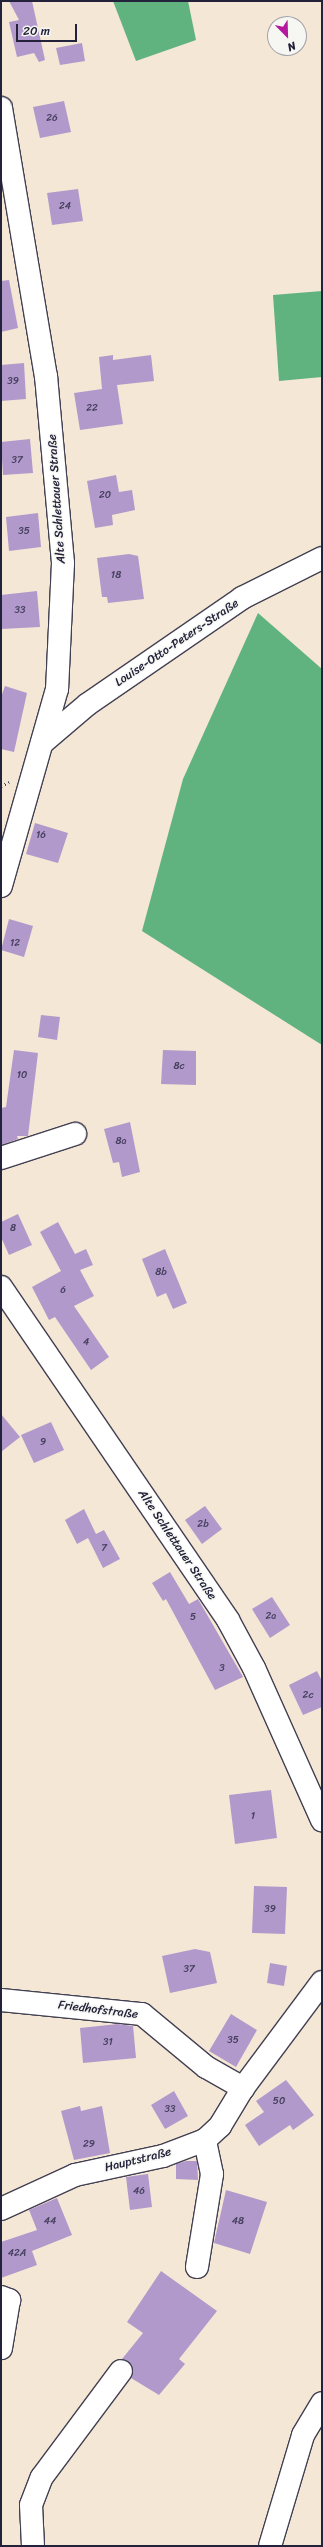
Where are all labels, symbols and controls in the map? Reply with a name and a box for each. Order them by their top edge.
scale bar [18,16,79,42]
north arrow [267,16,307,56]
text: 20 m [23,20,50,42]
text: N [284,36,299,57]
house number: 26 [46,113,58,125]
house number: 24 [59,201,71,213]
house number: 39 [7,376,19,388]
house number: 22 [86,403,98,415]
street label: Alte Schlettauer Straße [45,434,69,564]
house number: 37 [11,455,23,467]
house number: 20 [99,490,111,502]
house number: 35 [18,526,30,538]
house number: 18 [111,570,121,582]
street label: Louise-Otto-Peters-Straße [112,596,242,690]
house number: 33 [15,605,25,617]
house number: 16 [36,830,46,842]
house number: 12 [10,938,20,950]
house number: 8c [173,1061,185,1073]
house number: 10 [17,1070,27,1082]
house number: 8a [115,1136,127,1148]
house number: 8 [10,1223,16,1235]
house number: 8b [155,1267,167,1279]
house number: 6 [60,1285,66,1297]
house number: 4 [83,1337,89,1349]
house number: 9 [40,1437,46,1449]
street label: Alte Schlettauer Straße [135,1487,219,1603]
house number: 2b [197,1519,209,1531]
house number: 7 [101,1543,107,1555]
house number: 2a [266,1611,276,1623]
house number: 5 [190,1612,196,1624]
house number: 3 [219,1663,225,1675]
house number: 2c [303,1690,313,1702]
house number: 1 [251,1811,255,1823]
house number: 39 [264,1904,276,1916]
house number: 37 [183,1964,195,1976]
street label: Friedhofstraße [57,1998,139,2022]
house number: 35 [227,2035,239,2047]
house number: 31 [103,2037,113,2049]
house number: 50 [273,2096,285,2108]
house number: 33 [165,2104,175,2116]
house number: 29 [83,2139,95,2151]
street label: Hauptstraße [103,2145,173,2175]
house number: 46 [133,2186,145,2198]
house number: 44 [44,2216,56,2228]
house number: 48 [232,2216,244,2228]
house number: 42A [8,2248,26,2260]

